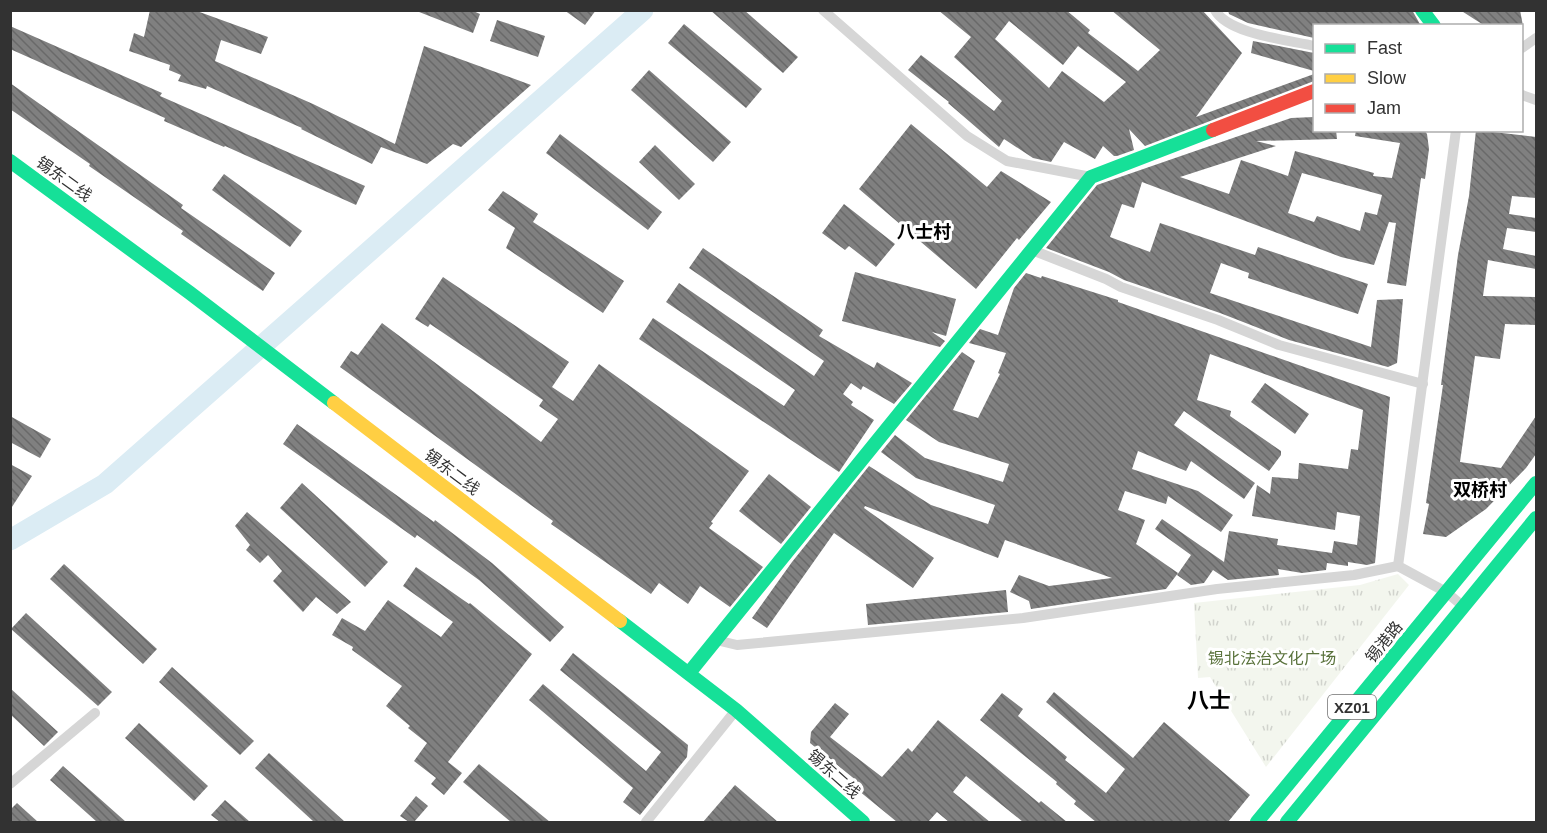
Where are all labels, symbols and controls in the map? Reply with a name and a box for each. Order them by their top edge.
legend [1313,24,1523,132]
text: Fast [1367,38,1402,58]
text: Slow [1367,68,1407,88]
text: Jam [1367,98,1401,118]
street label: 锡东二线 [33,153,95,205]
district label: 八士村 [897,222,951,242]
street label: 锡东二线 [421,446,483,498]
district label: 双桥村 [1453,480,1507,500]
street label: 锡港路 [1362,618,1406,666]
park label: 锡北法治文化广场 [1208,650,1336,667]
district label: 八士 [1187,688,1231,713]
road number: XZ01 [1328,695,1376,719]
street label: 锡东二线 [805,746,863,802]

